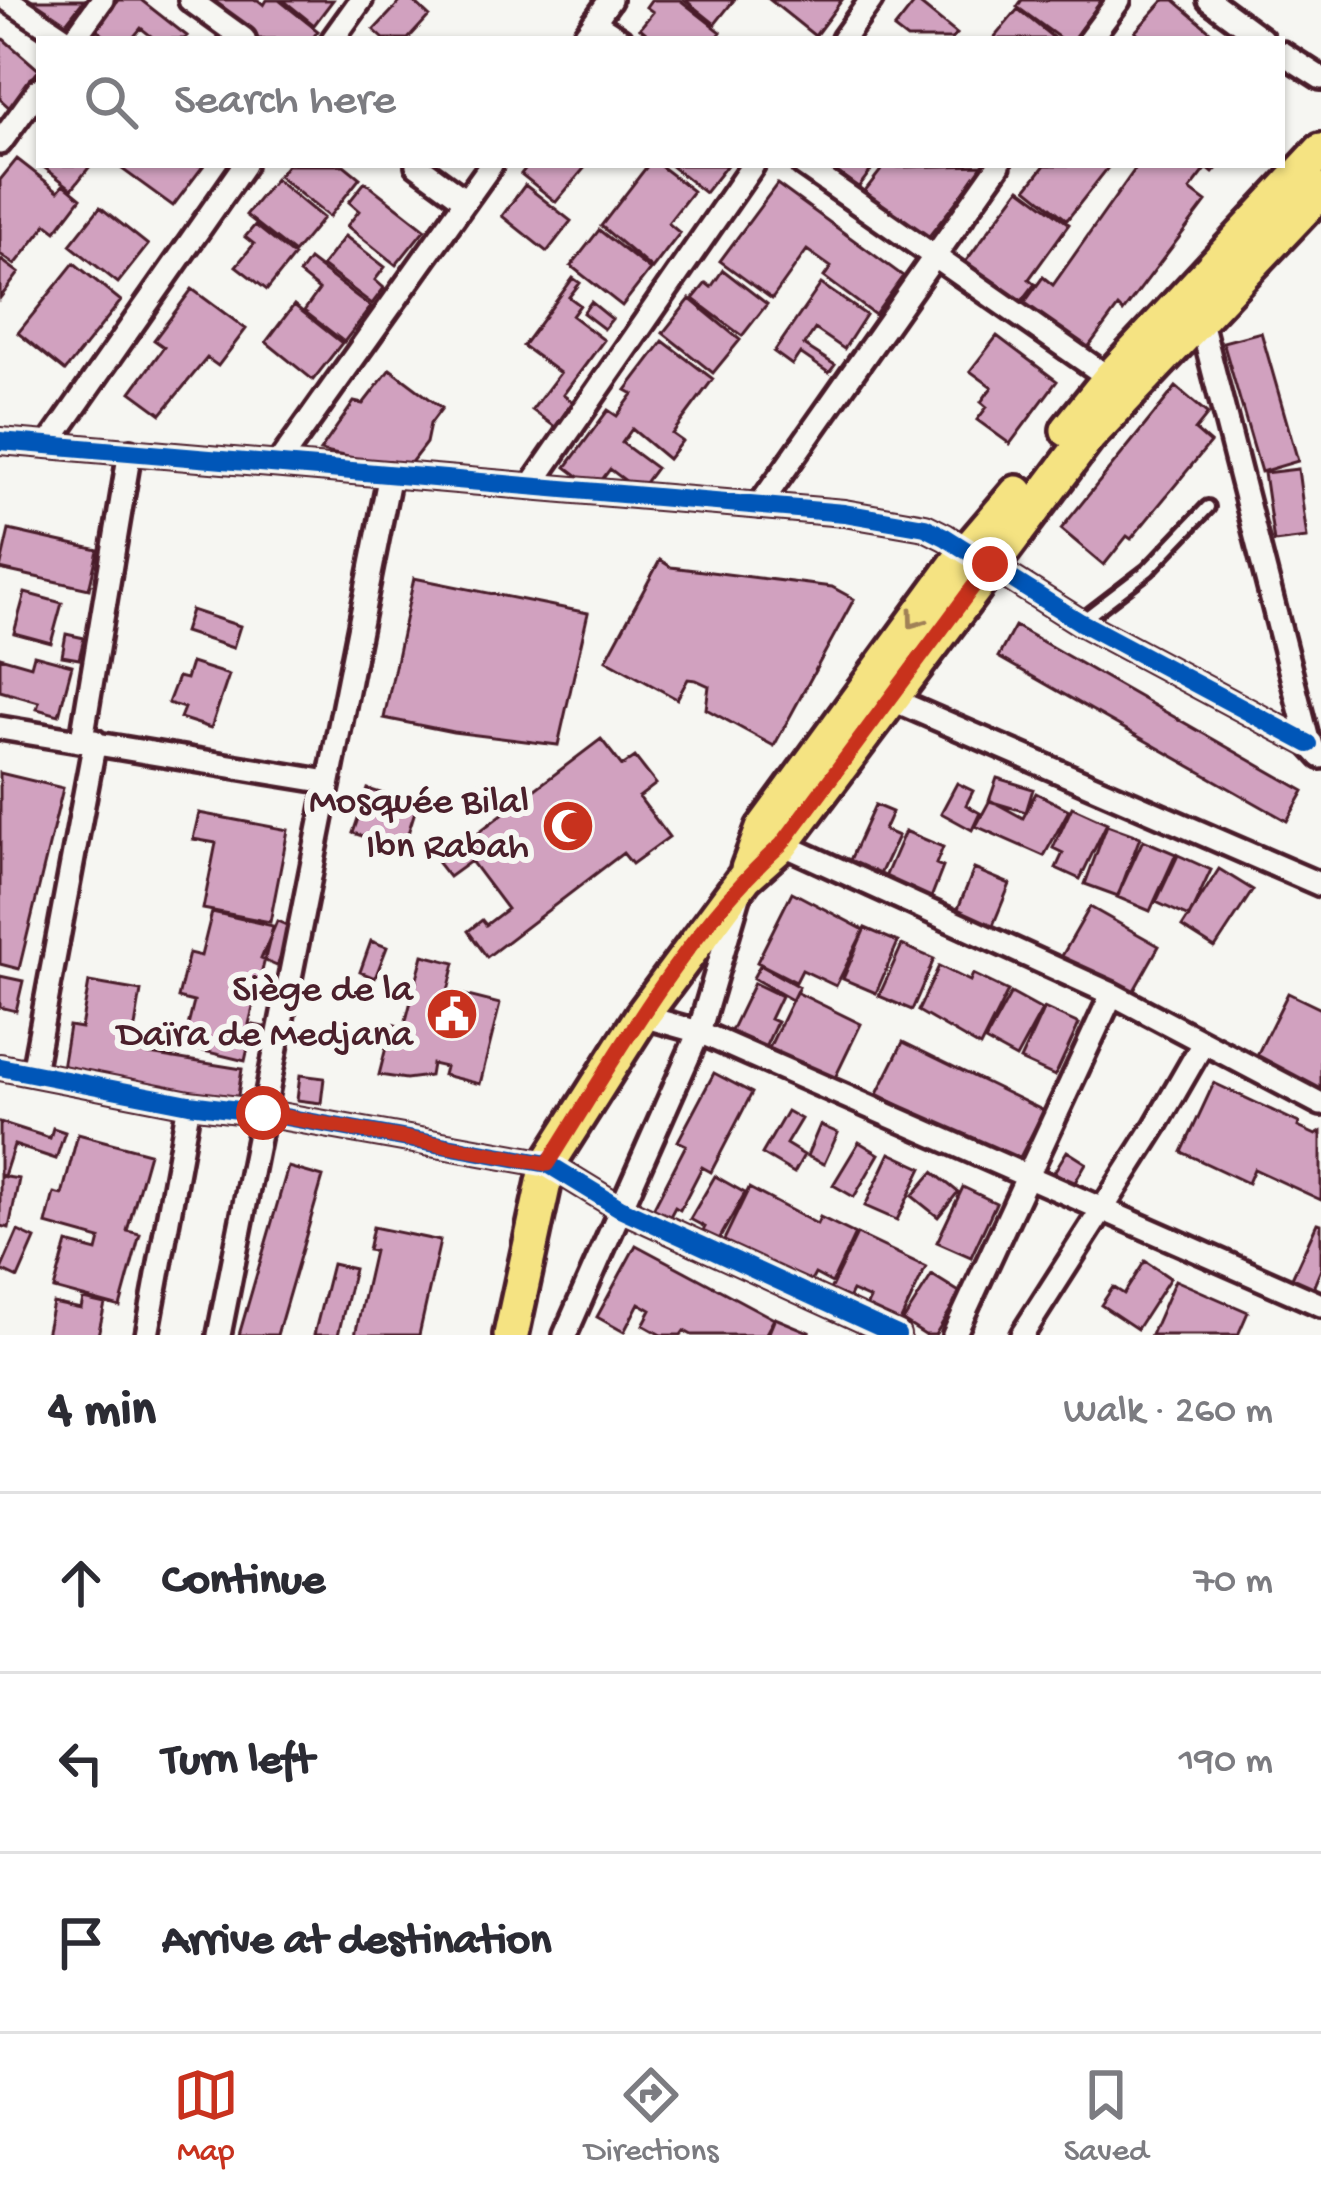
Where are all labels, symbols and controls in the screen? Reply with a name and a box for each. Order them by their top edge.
search box [36,36,1285,168]
icon: search [78,69,144,135]
text: Search here [174,76,396,129]
route end [963,537,1017,591]
one-way arrow [908,607,930,628]
place label: Mosquée Bilal Ibn Rabah [309,781,529,872]
mosque icon: Mosquée Bilal Ibn Rabah [540,798,596,854]
place label: Siège de la Daïra de Medjana [114,969,414,1060]
public building icon: Siège de la Daïra de Medjana [424,986,480,1042]
route start [236,1086,290,1140]
text: 4 min [48,1383,156,1443]
text: Walk · 260 m [1064,1390,1273,1436]
icon: ahead [48,1550,114,1616]
text: Continue [162,1556,325,1609]
text: 70 m [1194,1560,1273,1606]
icon: left [48,1730,114,1796]
text: Turn left [162,1736,314,1789]
text: 190 m [1179,1740,1273,1786]
icon: arrive [48,1910,114,1976]
text: Arrive at destination [162,1916,551,1969]
tab: Map [173,2062,239,2172]
tab: Directions [584,2062,718,2172]
tab: Saved [1064,2062,1148,2172]

